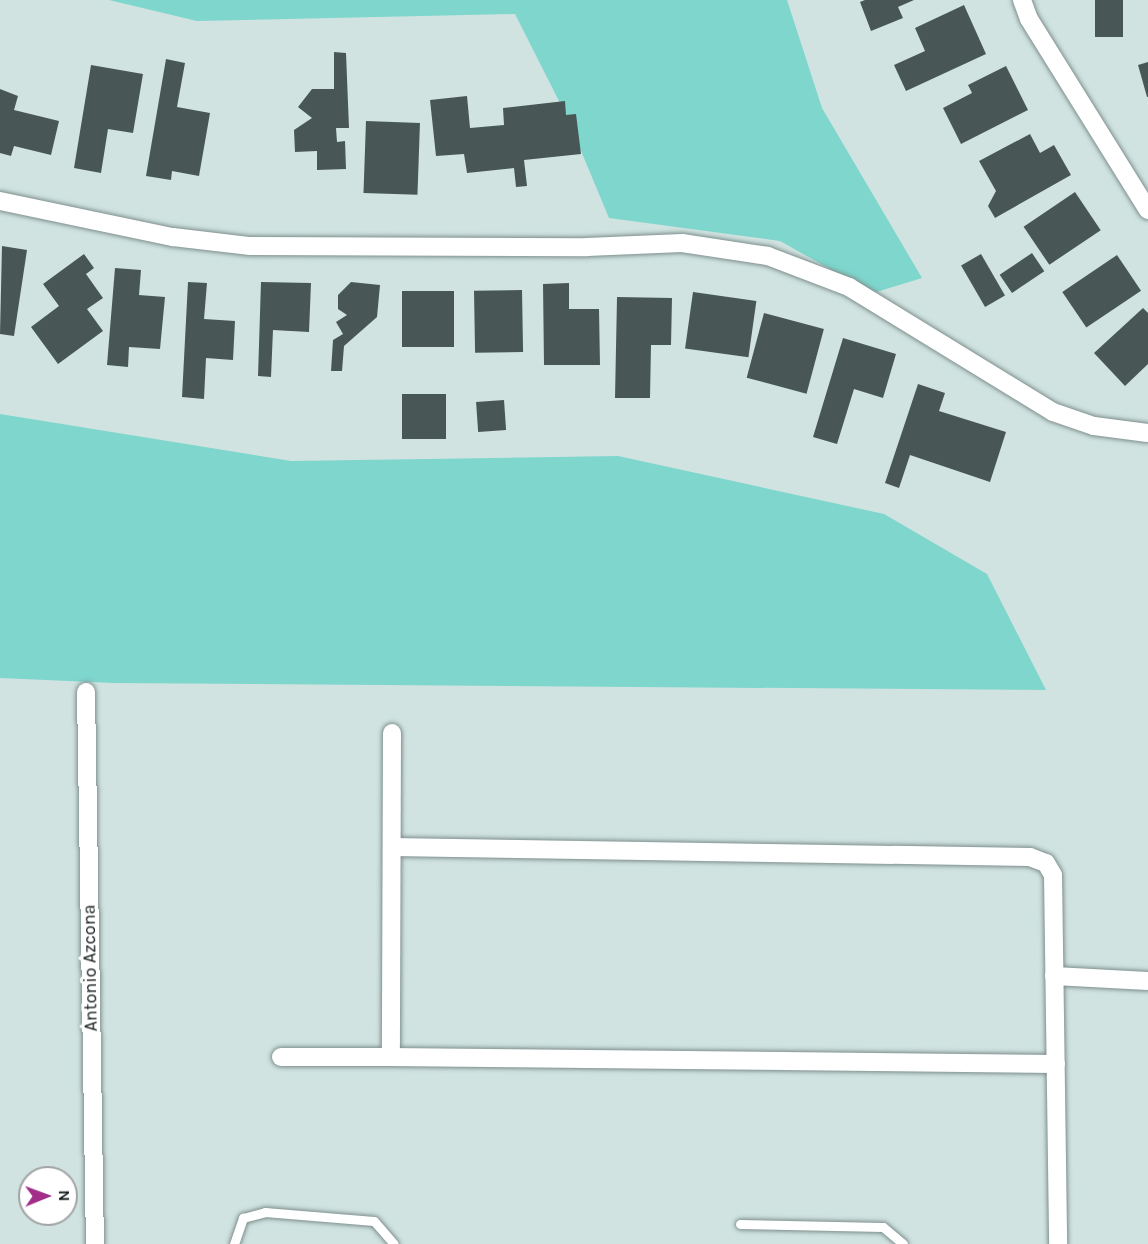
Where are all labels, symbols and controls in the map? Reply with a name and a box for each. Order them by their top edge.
street label: Antonio Azcona [78,904,102,1032]
north arrow [18,1166,78,1226]
text: N [55,1190,74,1202]

